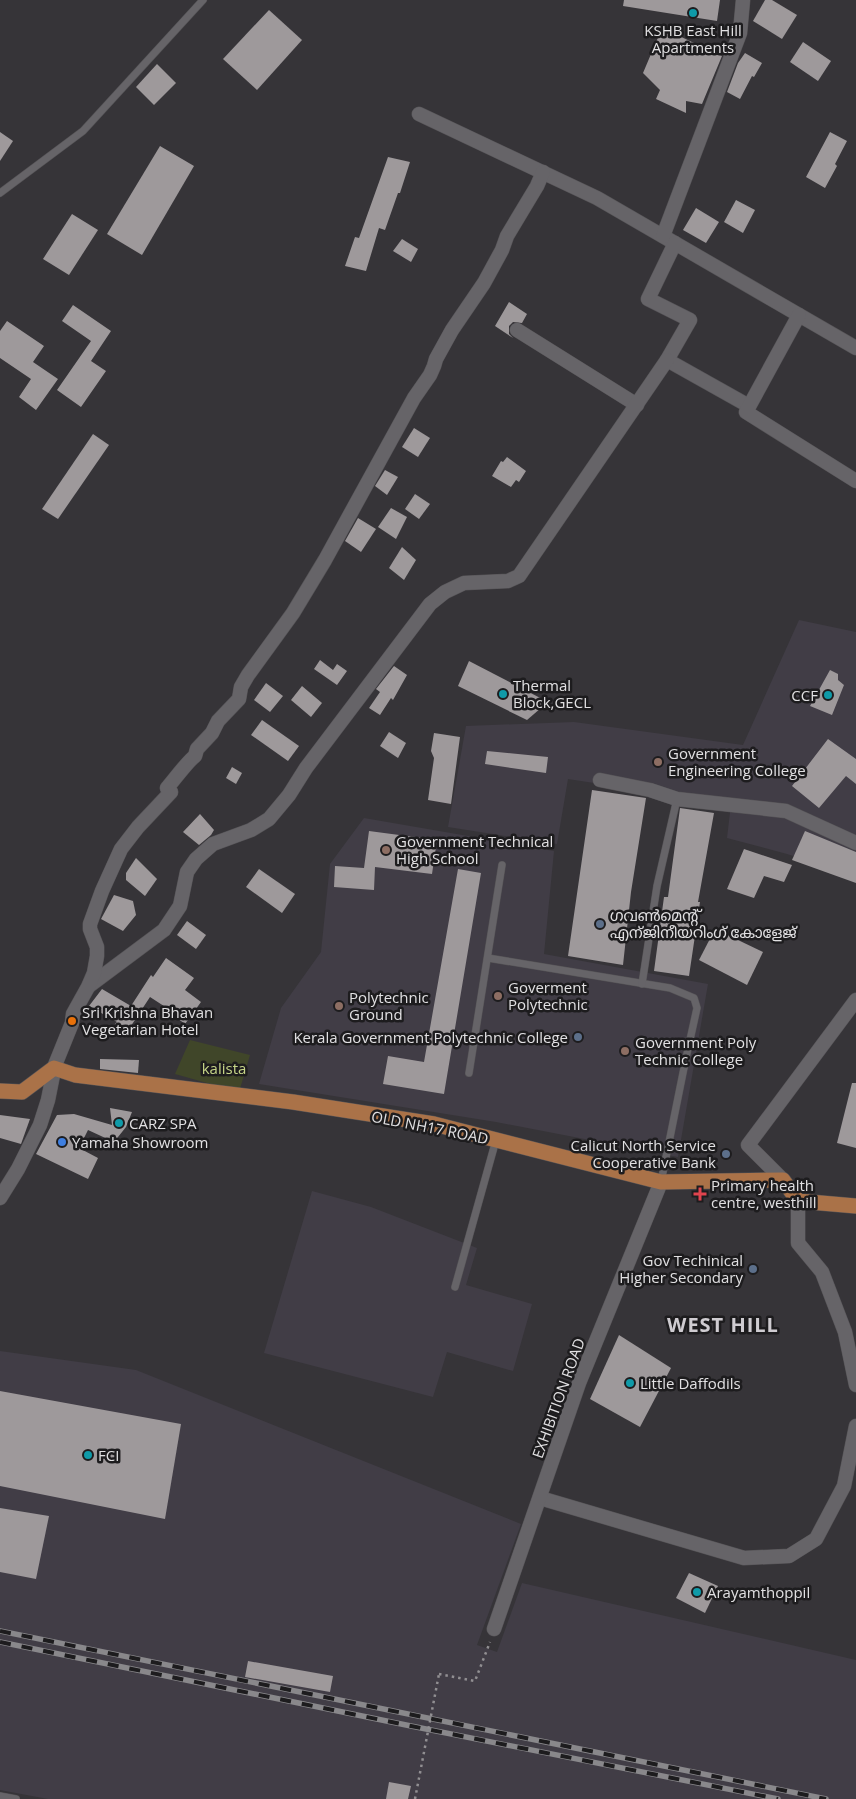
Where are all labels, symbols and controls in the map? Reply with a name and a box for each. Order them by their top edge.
marker: KSHB East Hill Apartments [687,7,699,19]
place label: KSHB East Hill Apartments [644,20,742,57]
place label: Thermal Block,GECL [513,675,591,712]
place label: CCF [791,685,818,705]
marker: Thermal Block,GECL [497,688,509,700]
marker: CCF [822,689,834,701]
place label: Government Engineering College [668,743,806,780]
marker: Government Engineering College [652,756,664,768]
place label: Government Technical High School [396,831,553,868]
marker: Government Technical High School [380,844,392,856]
place label: ഗവൺമെന്റ് എന്ജിനീയറിംഗ് കോളേജ് [610,905,798,942]
marker: ഗവൺമെന്റ് എന്ജിനീയറിംഗ് കോളേജ് [594,918,606,930]
place label: Goverment Polytechnic [508,977,588,1014]
place label: Polytechnic Ground [349,987,429,1024]
marker: Goverment Polytechnic [492,990,504,1002]
marker: Polytechnic Ground [333,1000,345,1012]
place label: Sri Krishna Bhavan Vegetarian Hotel [82,1002,213,1039]
marker: Sri Krishna Bhavan Vegetarian Hotel [66,1015,78,1027]
place label: Kerala Government Polytechnic College [293,1027,568,1047]
marker: Kerala Government Polytechnic College [572,1031,584,1043]
place label: Government Poly Technic College [635,1032,757,1069]
marker: Government Poly Technic College [619,1045,631,1057]
park label: kalista [202,1058,246,1078]
street label: OLD NH17 ROAD [370,1106,490,1148]
place label: CARZ SPA [129,1113,197,1133]
marker: CARZ SPA [113,1117,125,1129]
place label: Yamaha Showroom [72,1132,209,1152]
place label: Calicut North Service Cooperative Bank [570,1135,716,1172]
marker: Yamaha Showroom [56,1136,68,1148]
marker: Calicut North Service Cooperative Bank [720,1148,732,1160]
place label: Primary health centre, westhill [711,1175,817,1212]
marker: Primary health centre, westhill [693,1187,707,1201]
place label: Gov Techinical Higher Secondary [619,1250,743,1287]
marker: Gov Techinical Higher Secondary [747,1263,759,1275]
district label: WEST HILL [667,1311,779,1338]
street label: EXHIBITION ROAD [527,1335,589,1461]
place label: Little Daffodils [640,1373,741,1393]
marker: Little Daffodils [624,1377,636,1389]
place label: FCI [98,1445,119,1465]
marker: FCI [82,1449,94,1461]
place label: Arayamthoppil [707,1582,810,1602]
marker: Arayamthoppil [691,1586,703,1598]

